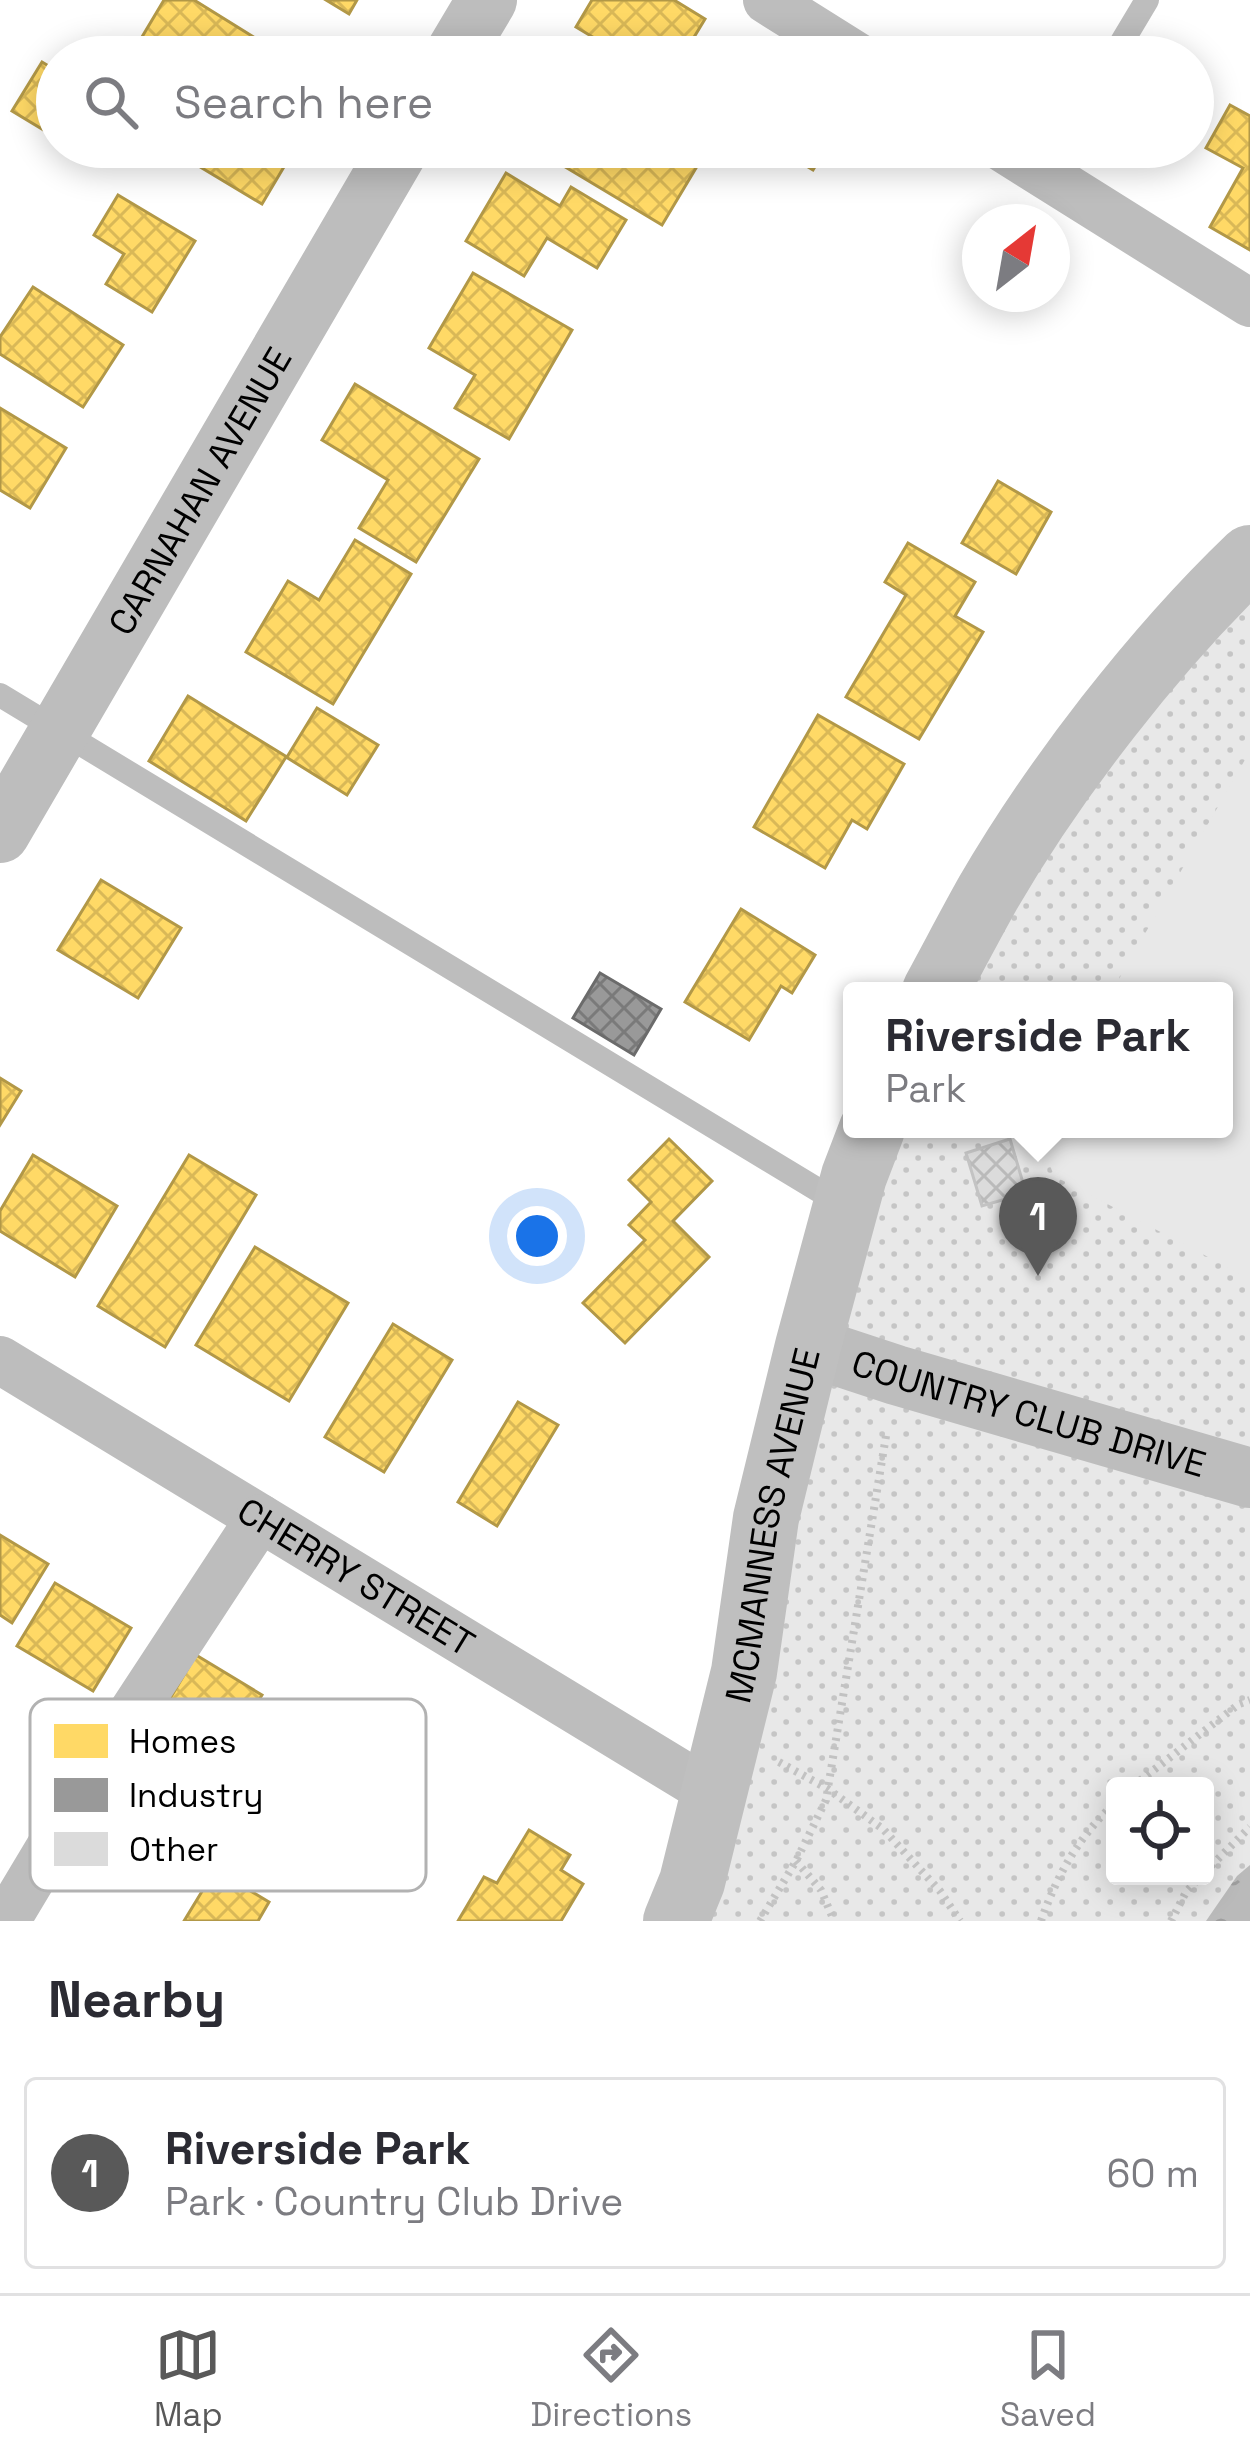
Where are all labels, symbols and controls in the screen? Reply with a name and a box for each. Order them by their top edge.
search box [36,36,1214,168]
icon: search [78,69,144,135]
text: Search here [174,74,433,131]
north arrow [962,204,1070,312]
street label: CARNAHAN AVENUE [99,339,302,644]
popup [843,982,1233,1138]
text: Riverside Park [885,1007,1191,1064]
text: Park [885,1064,966,1113]
pin: 1 [999,1177,1077,1276]
your location [507,1206,567,1266]
street label: COUNTRY CLUB DRIVE [846,1340,1211,1488]
street label: MCMANNESS AVENUE [715,1343,831,1708]
street label: CHERRY STREET [229,1488,483,1667]
legend [30,1699,426,1891]
text: Homes [129,1721,236,1763]
text: Industry [129,1775,264,1817]
map controls [1106,1777,1214,1885]
button: locate [1106,1777,1214,1885]
text: Other [129,1829,218,1871]
text: Nearby [48,1967,225,2032]
text: Riverside Park [165,2120,470,2177]
text: 1 [81,2149,99,2198]
text: 60 m [1107,2149,1199,2198]
text: Park · Country Club Drive [165,2177,623,2226]
tab: Map [154,2322,223,2436]
tab: Directions [530,2322,692,2436]
tab: Saved [1000,2322,1096,2436]

